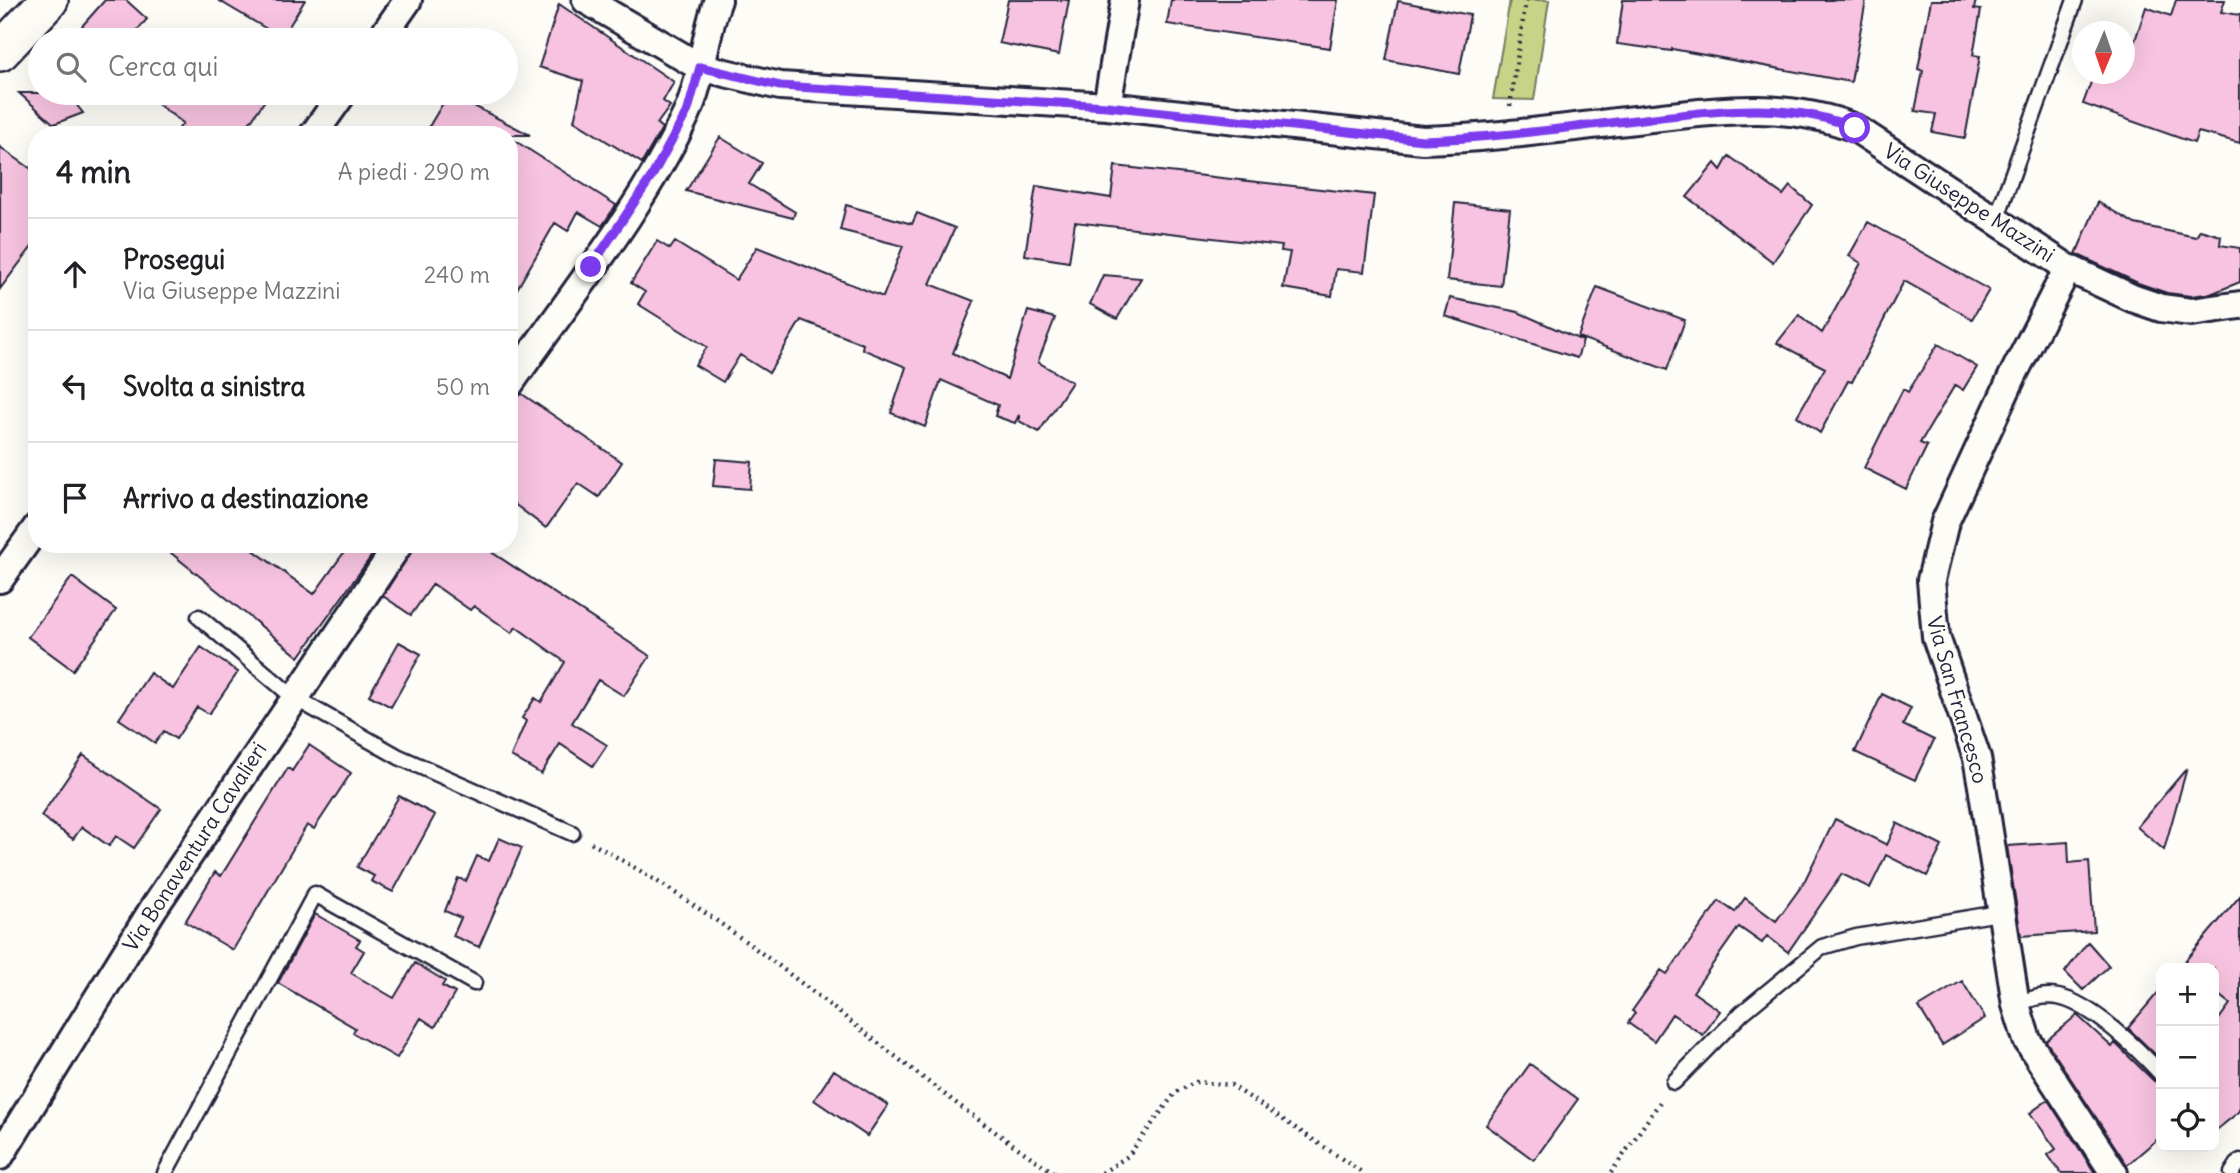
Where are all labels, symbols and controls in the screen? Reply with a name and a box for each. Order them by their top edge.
north arrow [2072,21,2135,84]
search box [28,28,518,105]
icon: search [52,48,90,86]
text: Cerca qui [108,50,218,83]
route start [1839,112,1870,143]
street label: Via Giuseppe Mazzini [1879,137,2060,268]
text: 4 min [56,153,131,191]
text: A piedi · 290 m [338,157,490,186]
text: Prosegui [123,243,225,276]
route end [575,251,606,282]
icon: ahead [56,255,94,293]
text: 240 m [424,260,490,289]
text: Via Giuseppe Mazzini [123,276,341,305]
icon: left [56,367,94,405]
text: Svolta a sinistra [123,370,305,403]
text: 50 m [436,372,490,401]
icon: arrive [56,479,94,517]
text: Arrivo a destinazione [123,482,369,515]
street label: Via San Francesco [1921,613,1994,787]
street label: Via Bonaventura Cavalieri [117,737,272,957]
map controls [2156,963,2219,1152]
button: + [2156,963,2219,1026]
button: − [2156,1026,2219,1089]
button: locate [2156,1089,2219,1152]

